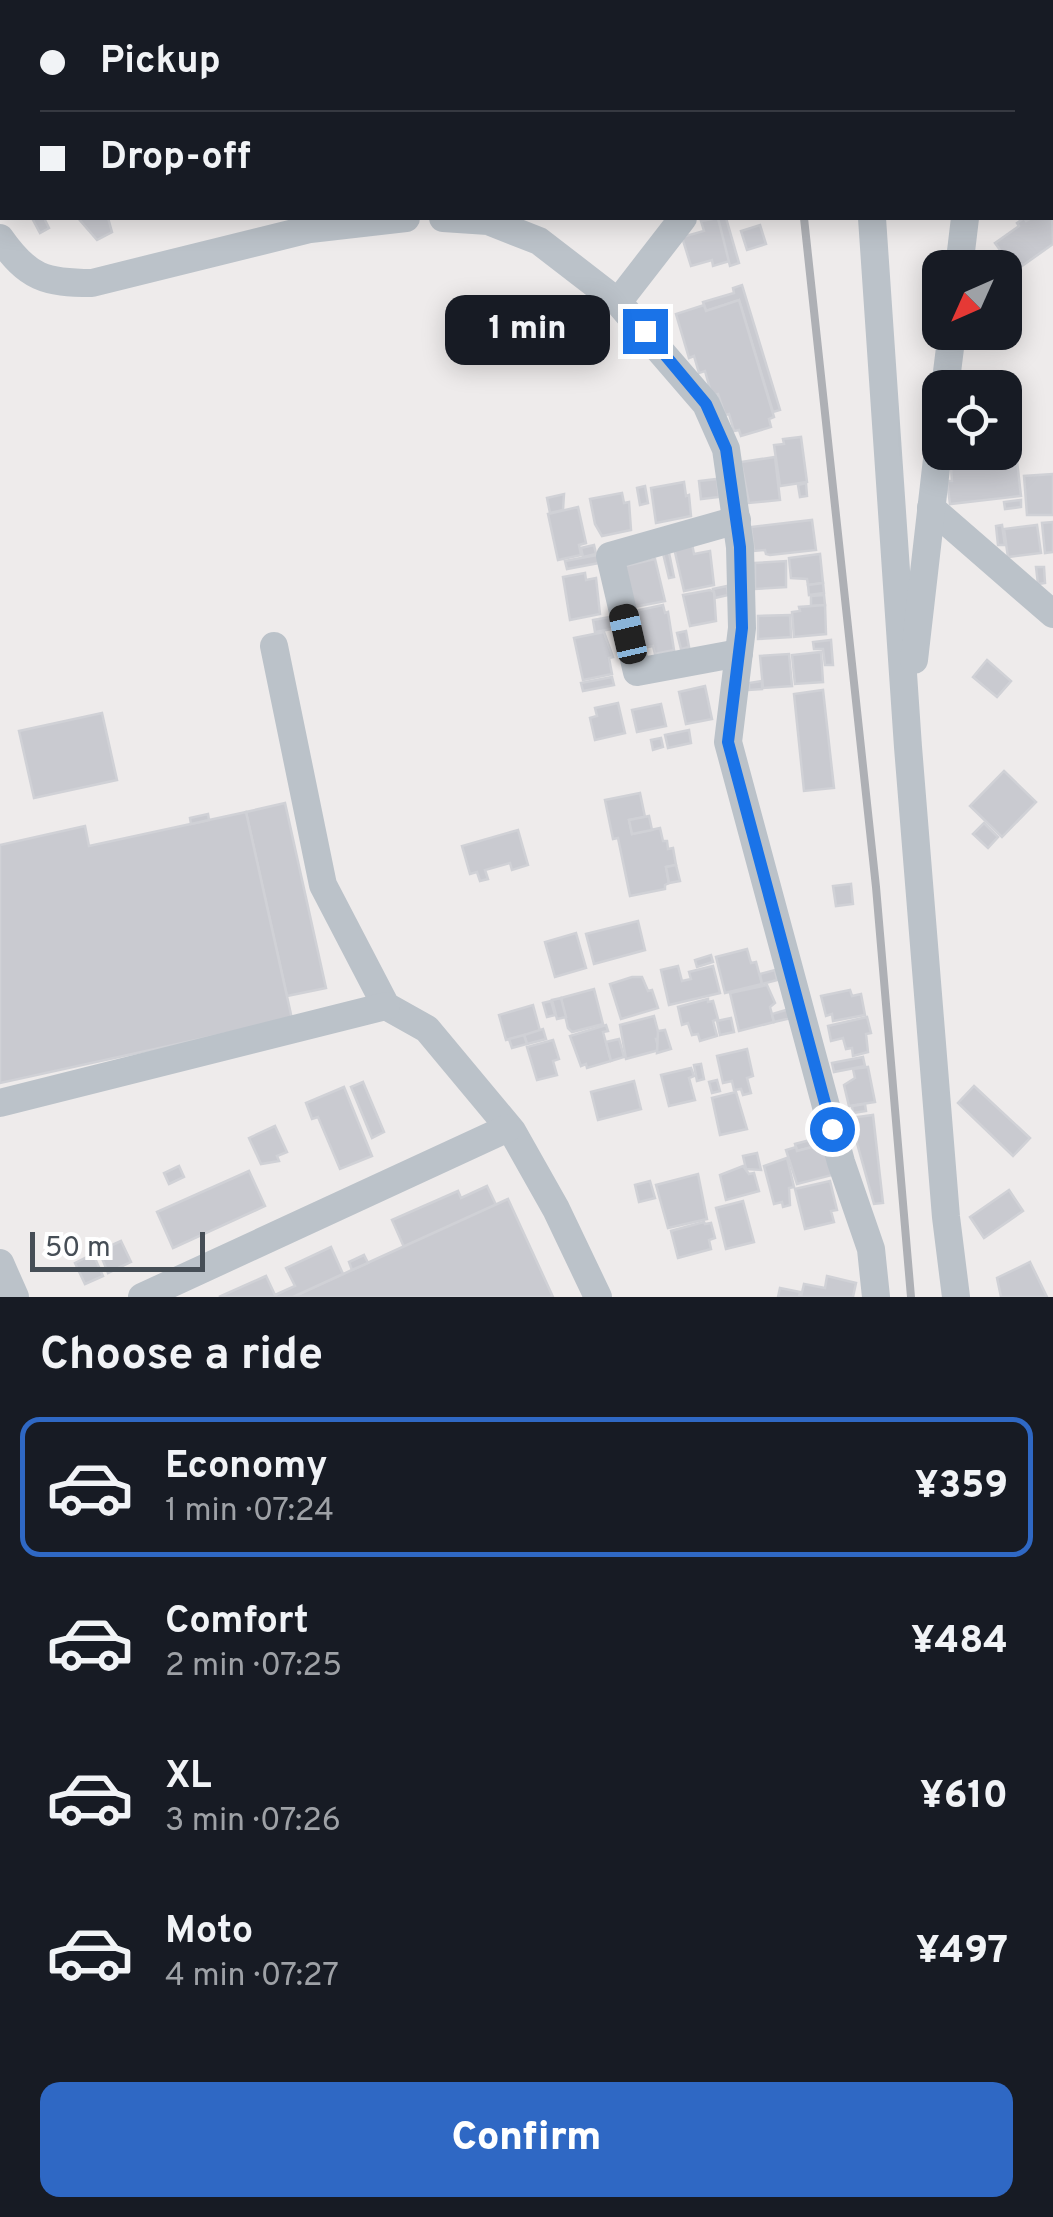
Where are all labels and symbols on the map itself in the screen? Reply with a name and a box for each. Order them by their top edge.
north arrow [922,250,1022,350]
callout: 1 min [445,296,610,366]
route end [623,309,668,354]
car [607,601,649,667]
route start [810,1107,855,1152]
scale bar [30,1227,205,1272]

